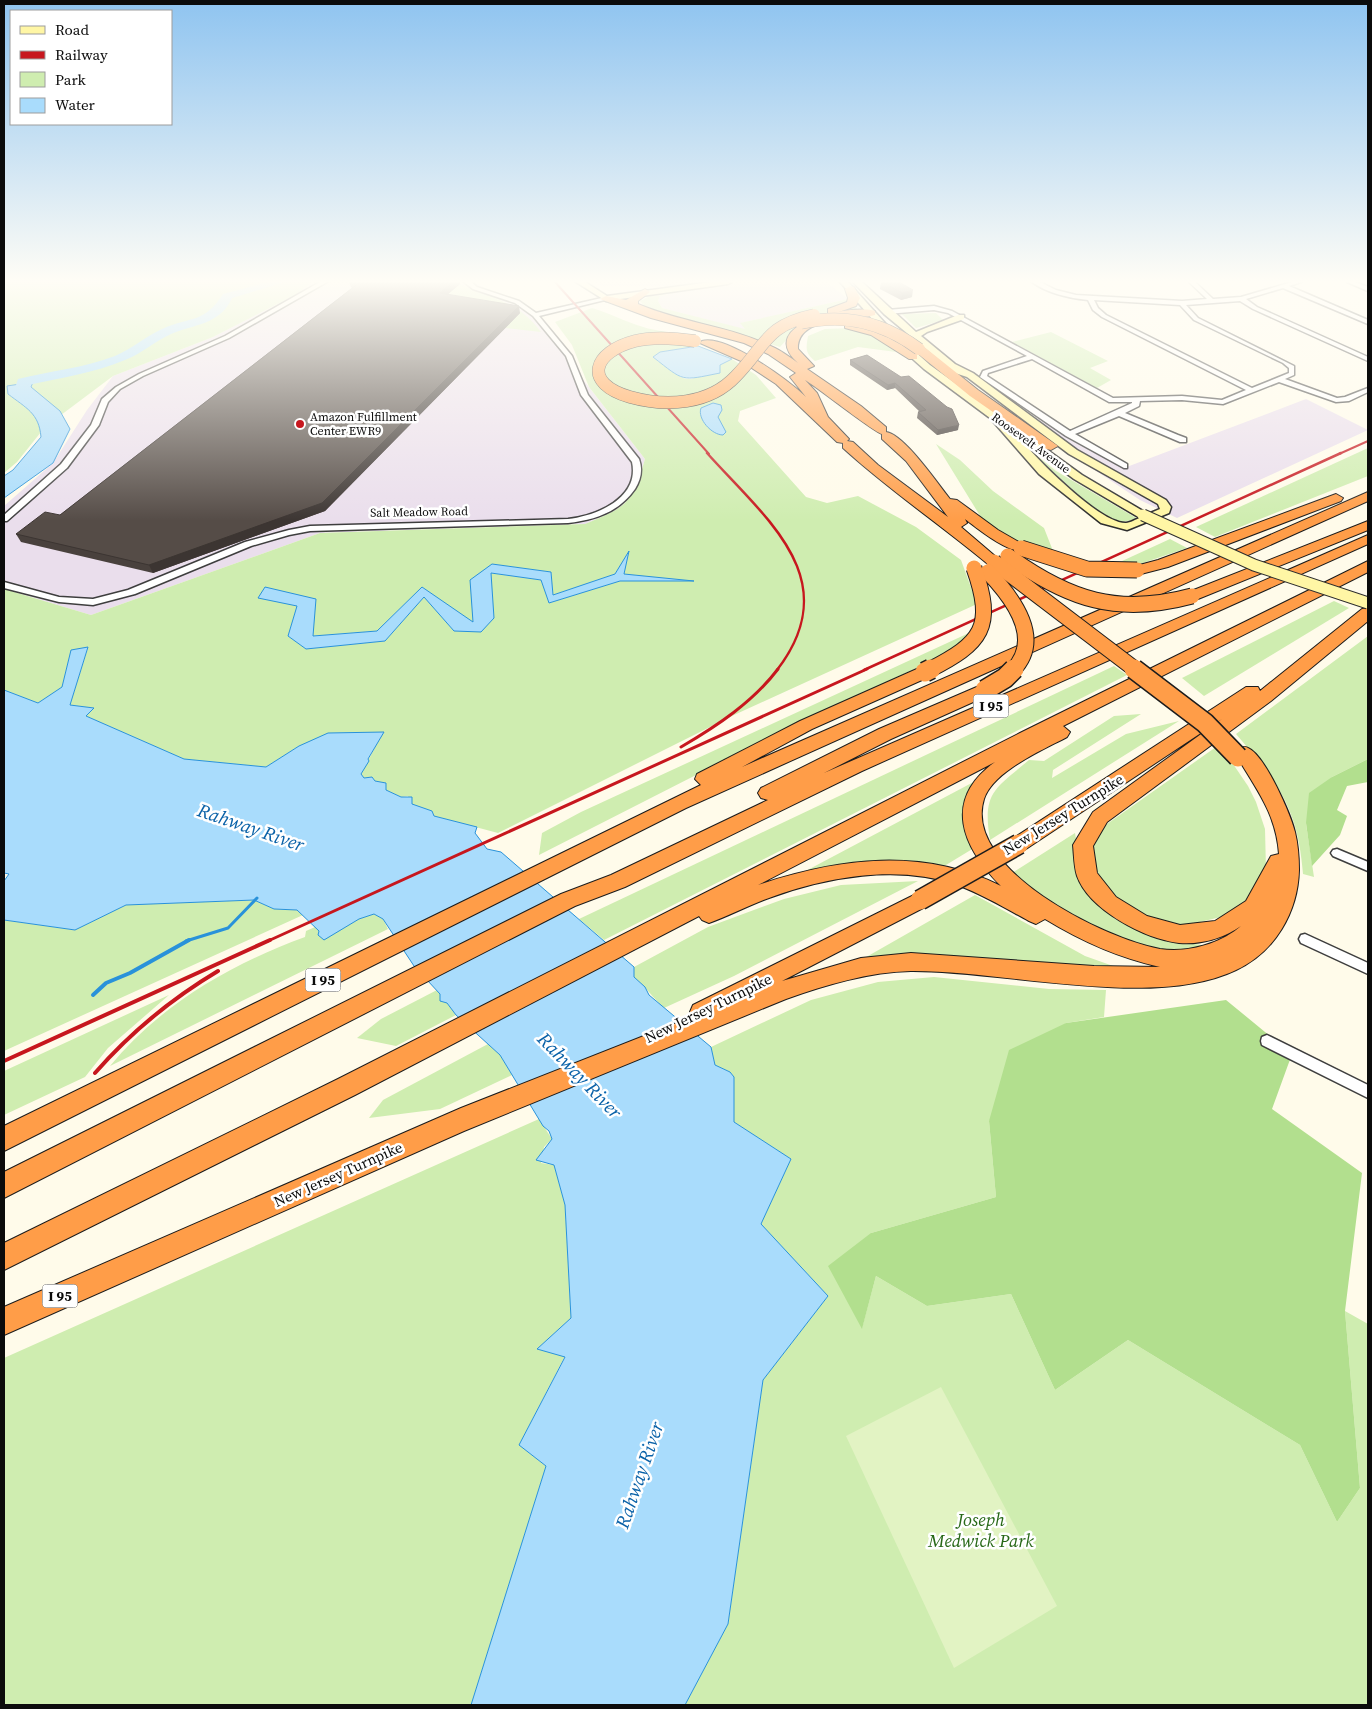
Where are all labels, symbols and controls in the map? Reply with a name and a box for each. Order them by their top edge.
legend [10,10,172,125]
text: Road [55,19,89,40]
text: Railway [55,44,108,65]
text: Park [55,69,87,90]
text: Water [55,94,96,115]
place label: Amazon Fulfillment Center EWR9 [310,409,417,439]
street label: Roosevelt Avenue [988,409,1074,477]
marker: Amazon Fulfillment Center EWR9 [294,418,306,430]
street label: Salt Meadow Road [370,503,468,521]
road number: I 95 [974,694,1008,718]
street label: New Jersey Turnpike [999,768,1128,860]
water label: Rahway River [193,796,309,858]
road number: I 95 [306,968,340,992]
street label: New Jersey Turnpike [641,968,775,1048]
water label: Rahway River [531,1025,629,1125]
street label: New Jersey Turnpike [270,1136,406,1212]
road number: I 95 [42,1284,78,1308]
water label: Rahway River [608,1417,670,1533]
park label: Joseph Medwick Park [927,1507,1034,1553]

